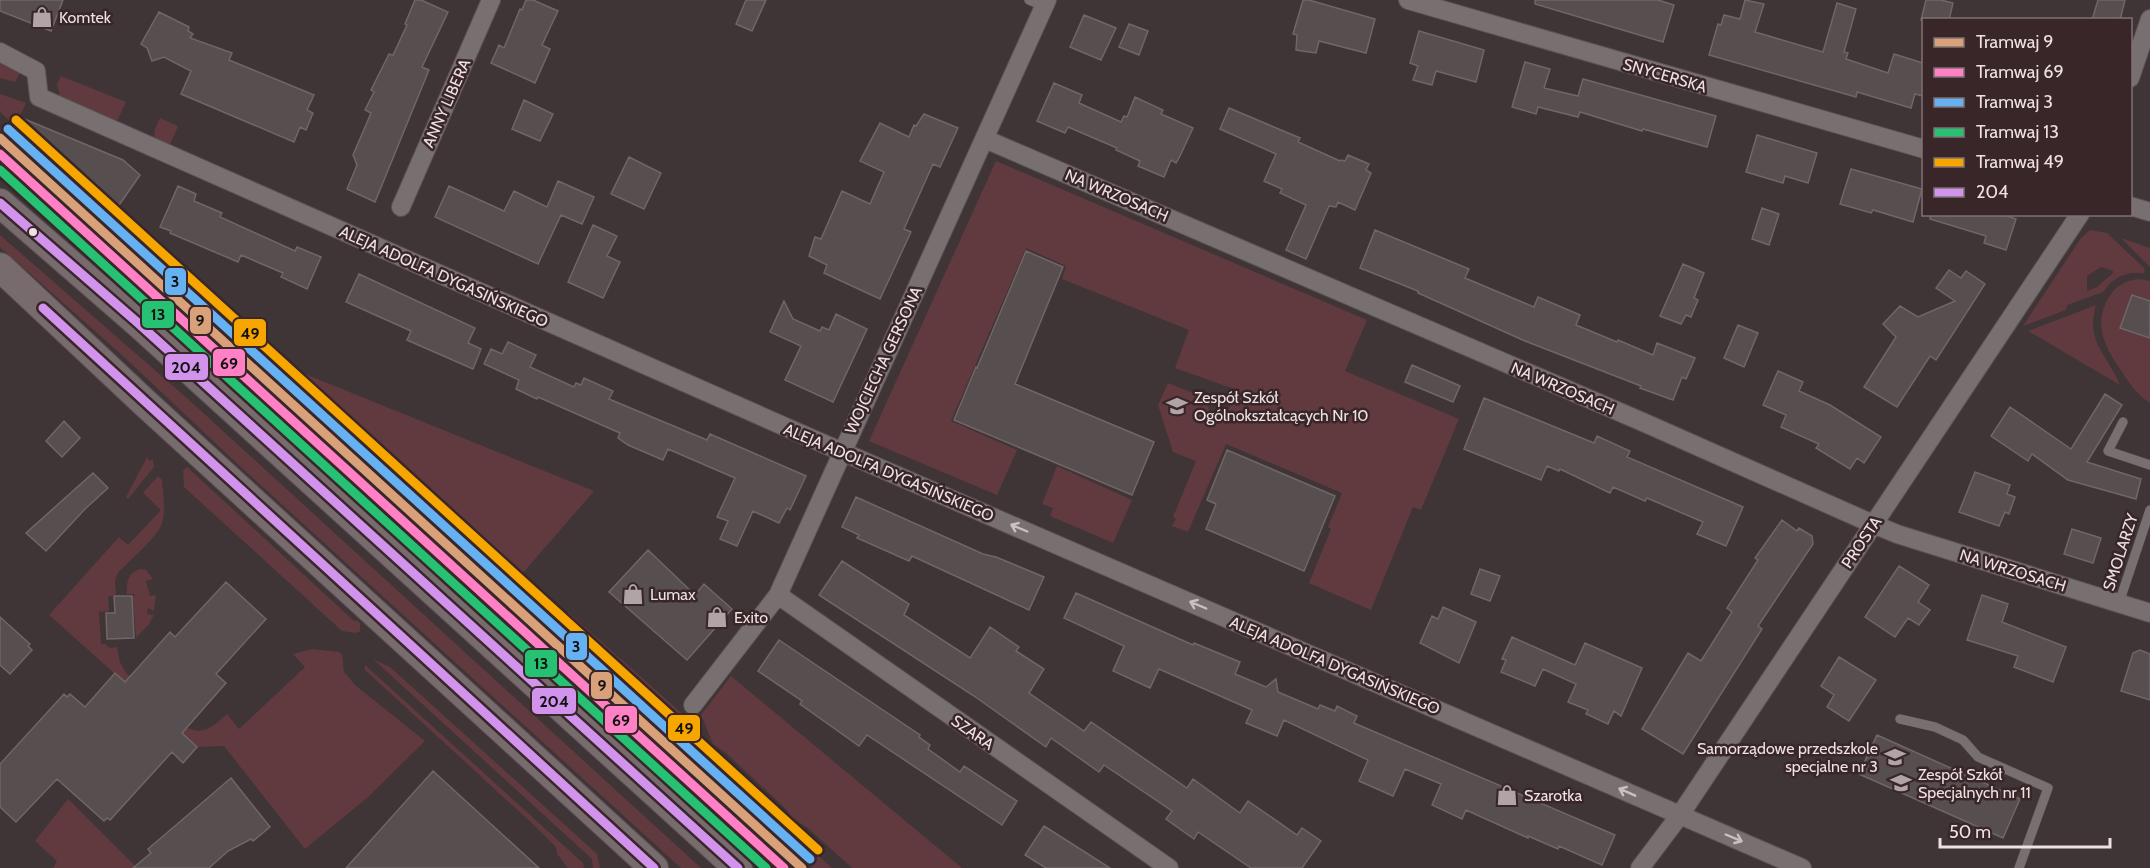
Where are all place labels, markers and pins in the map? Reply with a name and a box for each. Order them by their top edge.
shop icon: Komtek [30,5,54,29]
place label: Komtek [59,8,112,27]
unlabelled marker [27,226,39,238]
place label: Zespół Szkół Ogólnokształcących Nr 10 [1194,388,1369,425]
school or university icon: Zespół Szkół Ogólnokształcących Nr 10 [1165,394,1189,418]
shop icon: Lumax [621,582,645,606]
place label: Lumax [650,585,696,604]
shop icon: Exito [705,605,729,629]
place label: Exito [734,608,768,627]
place label: Samorządowe przedszkole specjalne nr 3 [1697,739,1878,776]
school or university icon: Samorządowe przedszkole specjalne nr 3 [1883,745,1907,769]
place label: Zespół Szkół Specjalnych nr 11 [1918,765,2031,802]
school or university icon: Zespół Szkół Specjalnych nr 11 [1889,771,1913,795]
shop icon: Szarotka [1495,783,1519,807]
place label: Szarotka [1524,786,1582,805]

